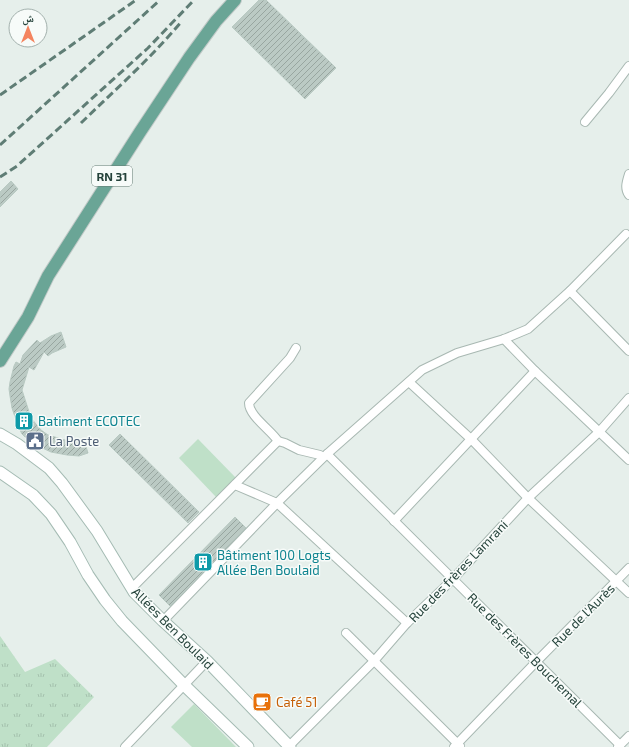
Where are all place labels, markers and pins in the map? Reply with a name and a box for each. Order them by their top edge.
building icon: Batiment ECOTEC [13,410,35,432]
place label: Batiment ECOTEC [38,413,140,429]
public building icon: La Poste [24,430,46,452]
place label: La Poste [49,433,99,449]
place label: Bâtiment 100 Logts Allée Ben Boulaid [217,547,331,578]
building icon: Bâtiment 100 Logts Allée Ben Boulaid [192,551,214,573]
cafe icon: Café 51 [251,691,273,713]
place label: Café 51 [276,694,317,710]

